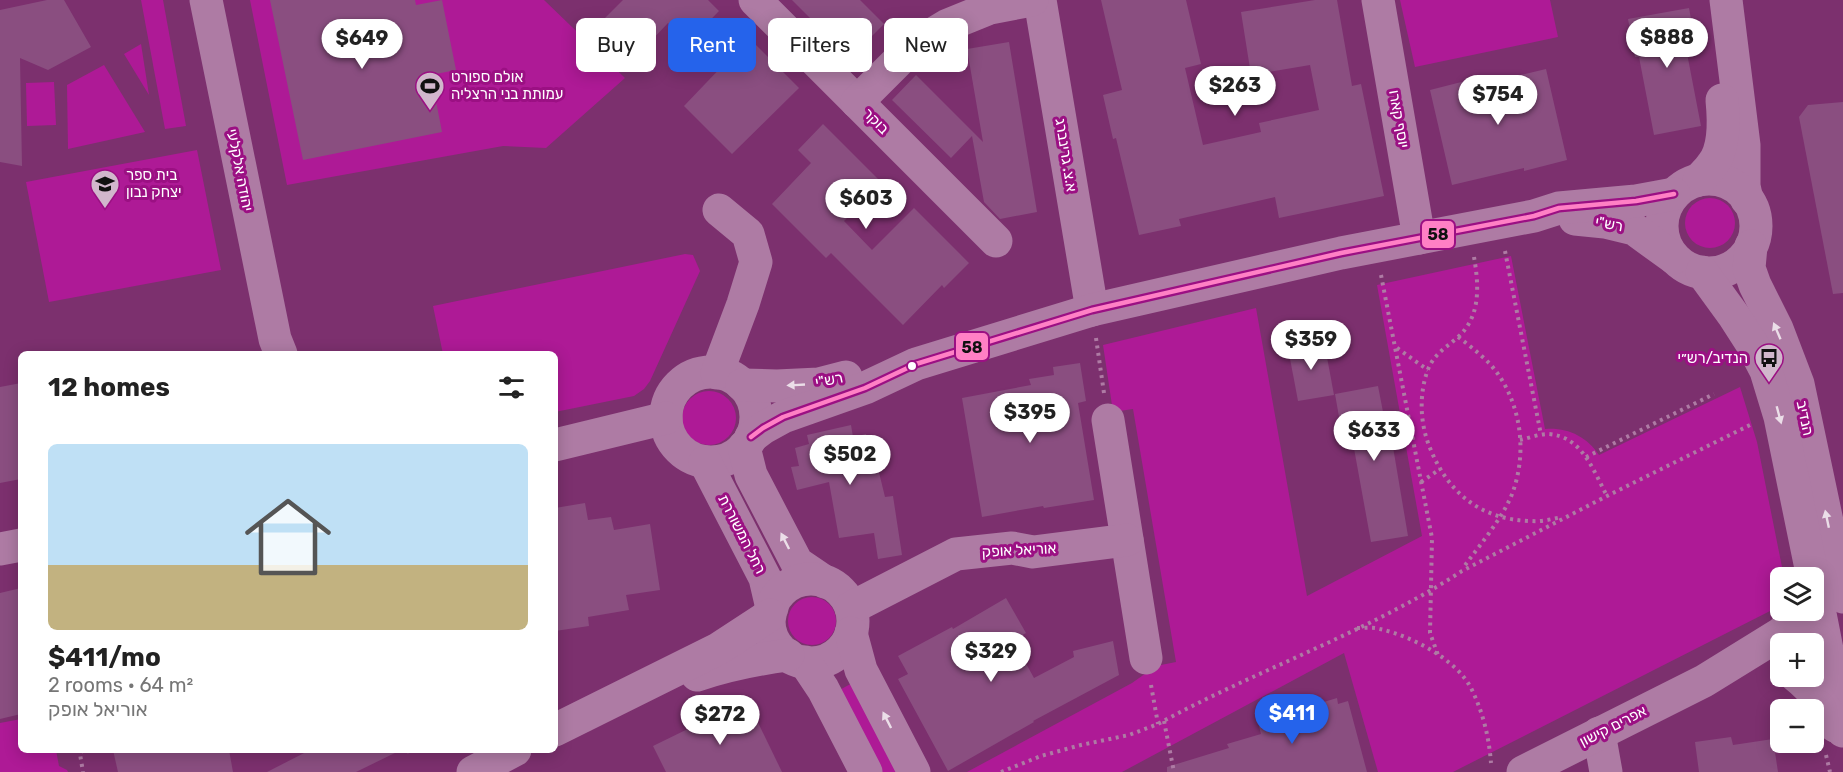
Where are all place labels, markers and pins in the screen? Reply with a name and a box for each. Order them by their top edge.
pin: $888 [1631,18,1703,69]
pin: $649 [326,19,398,70]
pin: $263 [1199,66,1271,117]
place label: אולם ספורט עמותת בני הרצליה [451,68,563,103]
sports icon: אולם ספורט עמותת בני הרצליה [414,70,446,112]
pin: $754 [1462,75,1534,126]
place label: בית ספר יצחק נבון [126,166,182,201]
school or university icon: בית ספר יצחק נבון [89,168,121,210]
pin: $603 [830,179,902,230]
pin: $359 [1275,320,1347,371]
bus stop icon: הנדיב/רש״י [1753,342,1785,384]
place label: הנדיב/רש״י [1678,349,1748,367]
unlabelled marker [906,360,918,372]
pin: $395 [994,393,1066,444]
pin: $633 [1338,411,1410,462]
pin: $502 [814,435,886,486]
pin: $329 [955,632,1027,683]
pin: $411 [1256,694,1328,745]
pin: $272 [684,695,756,746]

